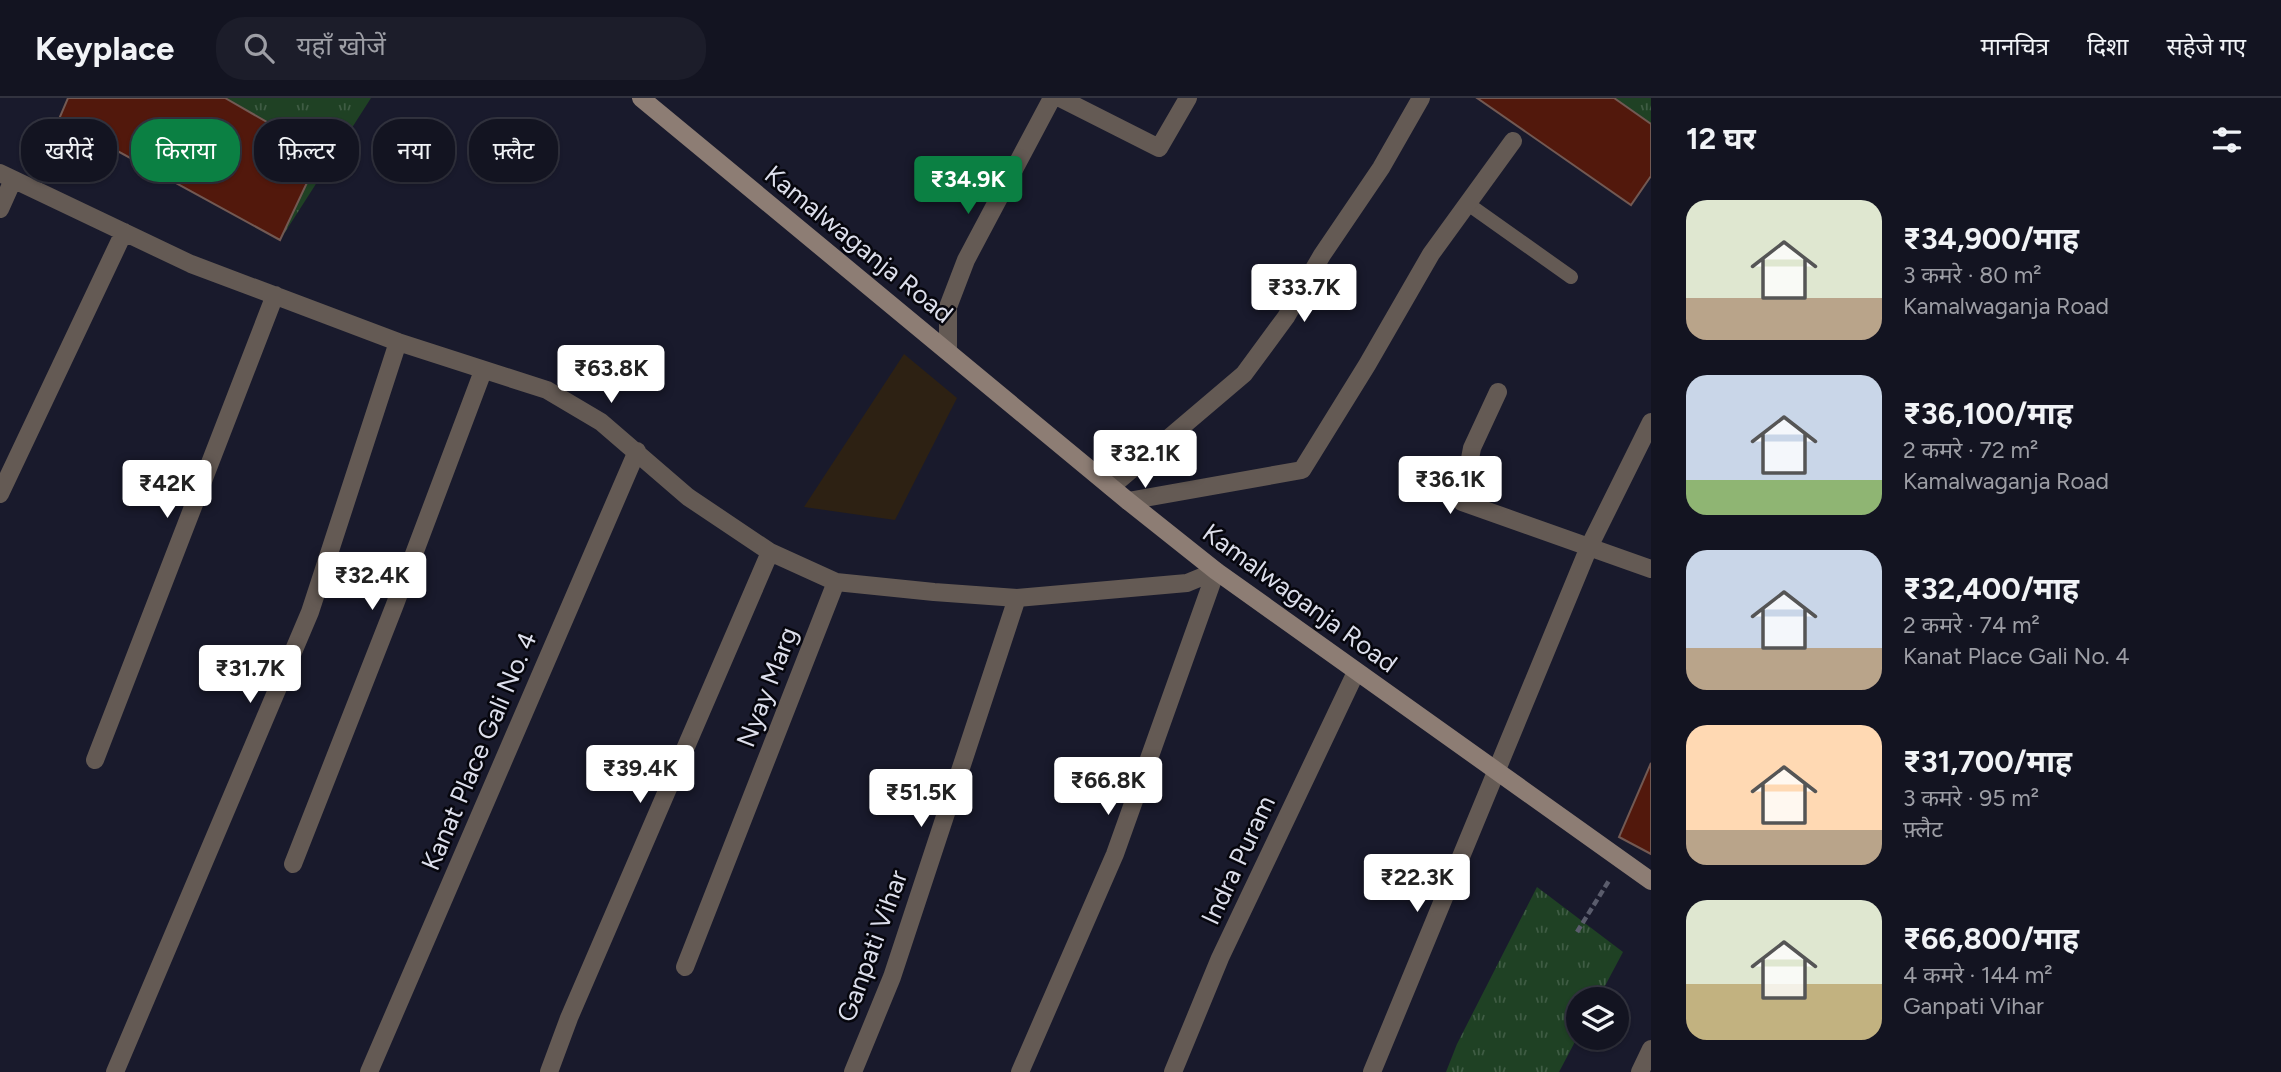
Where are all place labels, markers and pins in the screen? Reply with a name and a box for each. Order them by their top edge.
pin: ₹34.9K [911,156,1025,216]
pin: ₹33.7K [1247,264,1361,324]
pin: ₹63.8K [554,345,668,405]
pin: ₹32.1K [1088,430,1202,490]
pin: ₹36.1K [1393,456,1507,516]
pin: ₹42K [126,460,208,520]
pin: ₹32.4K [315,552,429,612]
pin: ₹31.7K [193,646,307,705]
pin: ₹39.4K [583,746,697,805]
pin: ₹66.8K [1051,758,1165,817]
pin: ₹51.5K [864,770,978,829]
pin: ₹22.3K [1360,854,1474,914]

